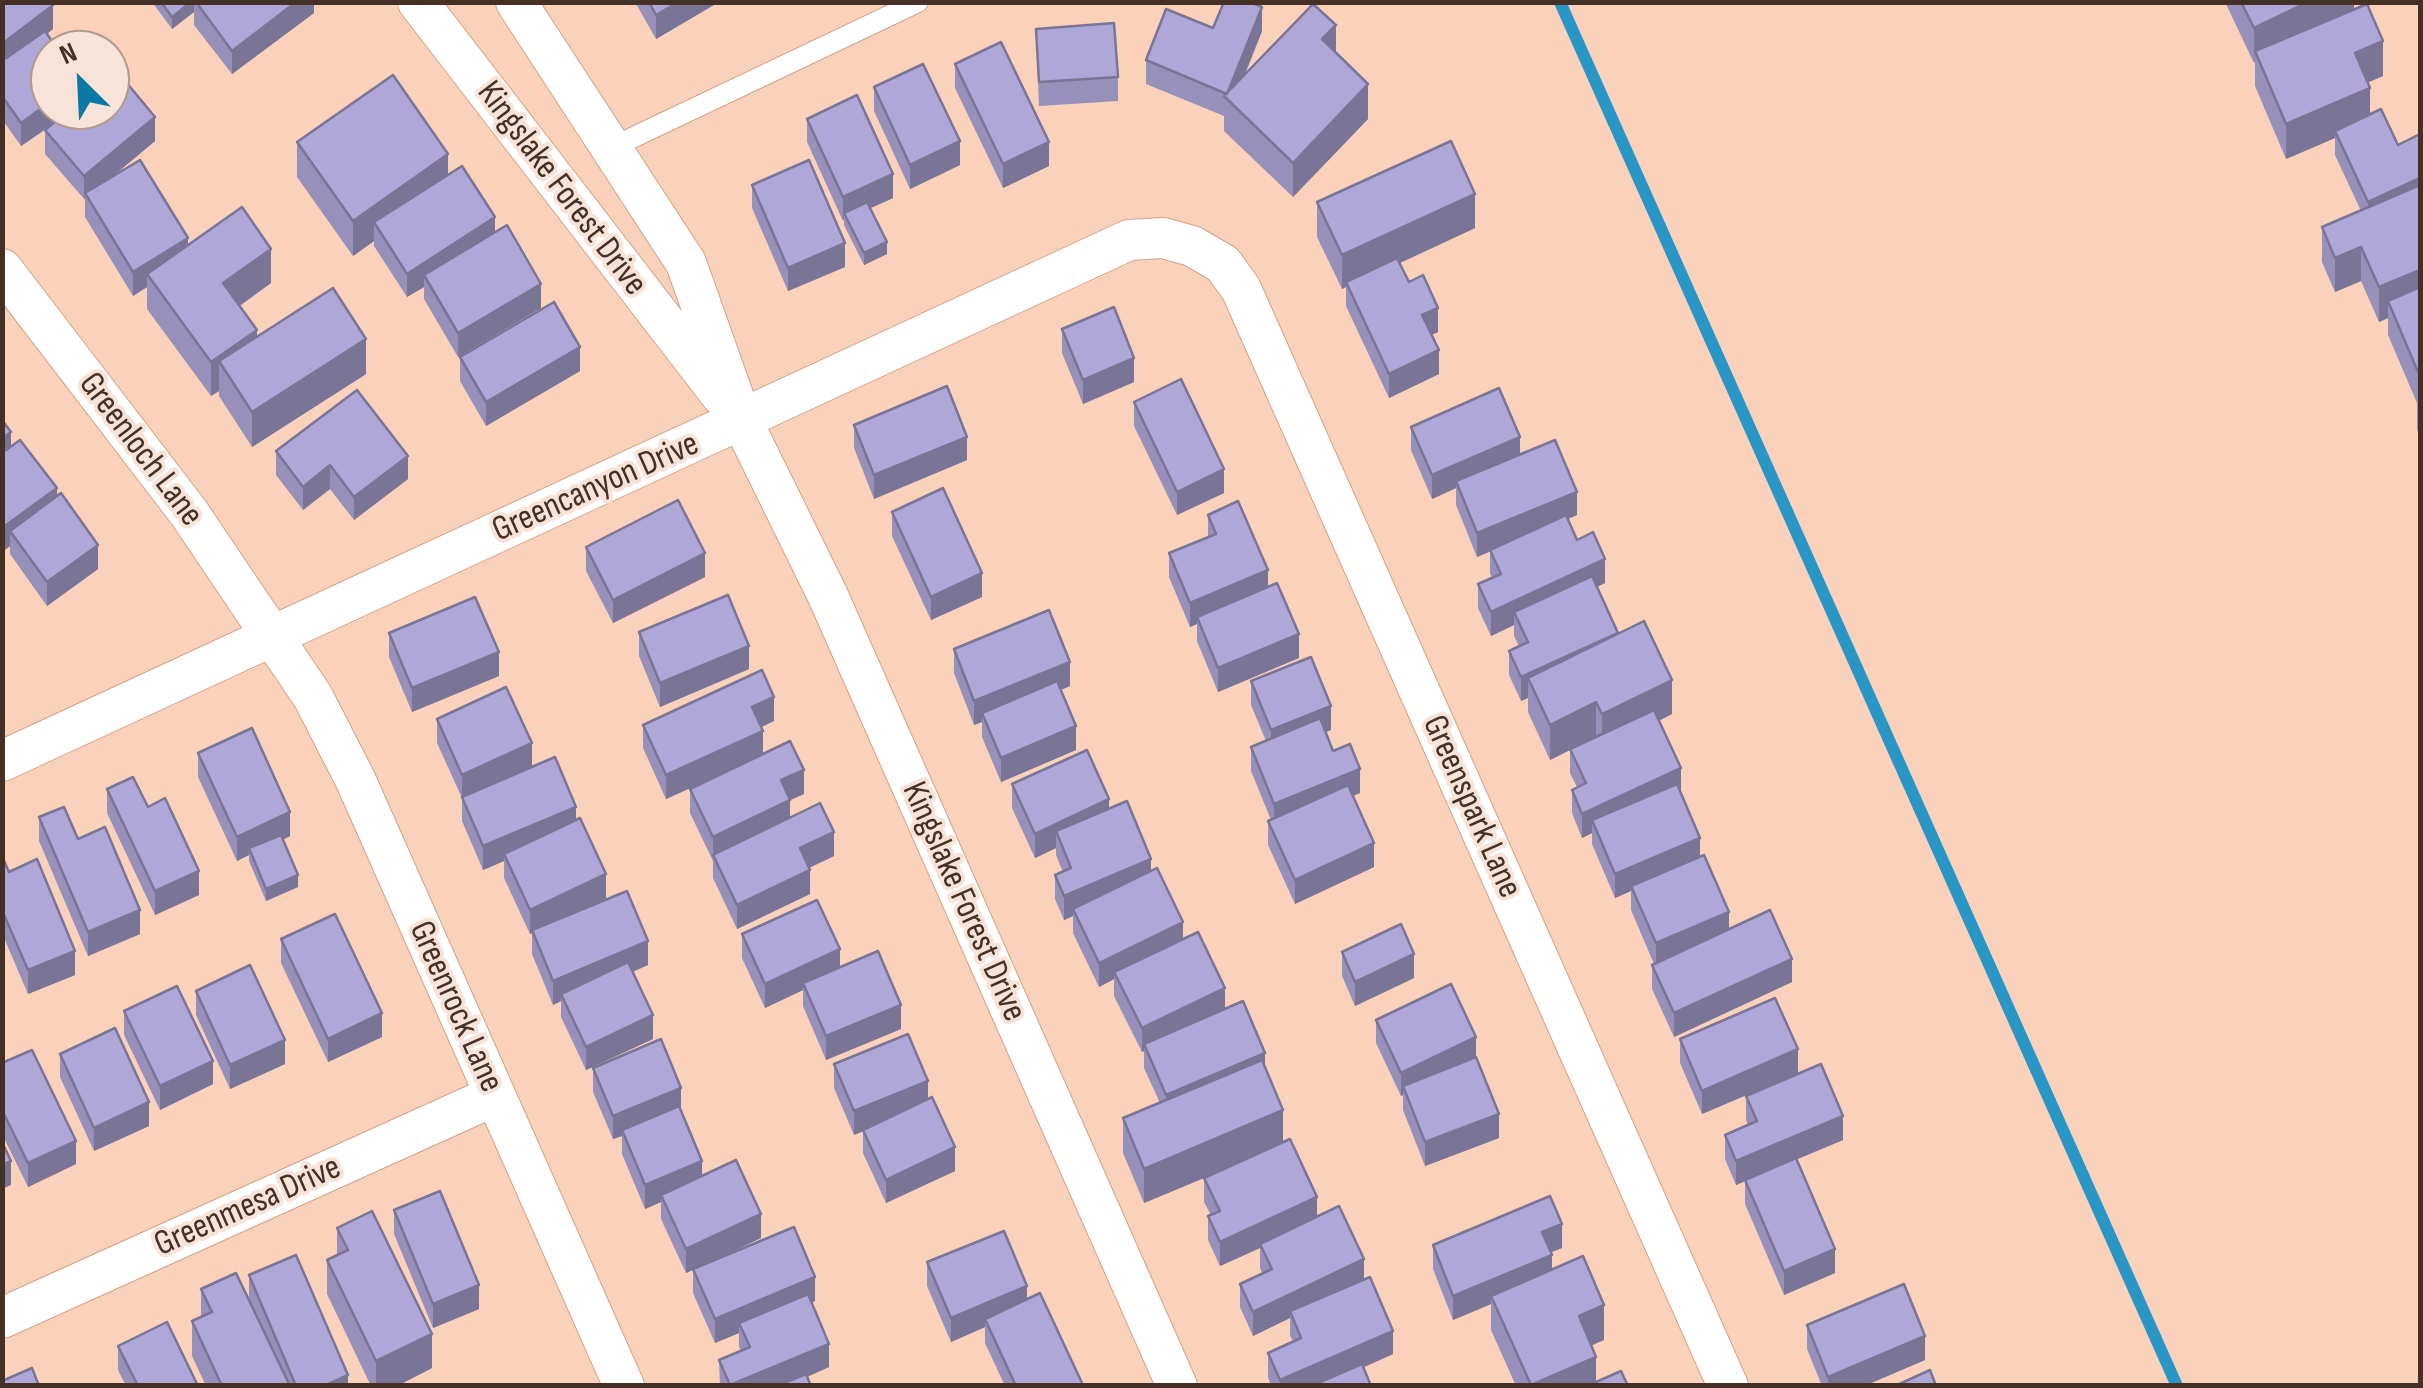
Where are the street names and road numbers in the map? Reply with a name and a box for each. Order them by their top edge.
street label: Kingslake Forest Drive [467,74,655,304]
street label: Greenloch Lane [69,365,211,535]
street label: Greencanyon Drive [486,424,706,552]
street label: Greenspark Lane [1412,709,1530,905]
street label: Kingslake Forest Drive [892,776,1034,1028]
street label: Greenrock Lane [399,915,511,1099]
street label: Greenmesa Drive [148,1147,348,1267]

